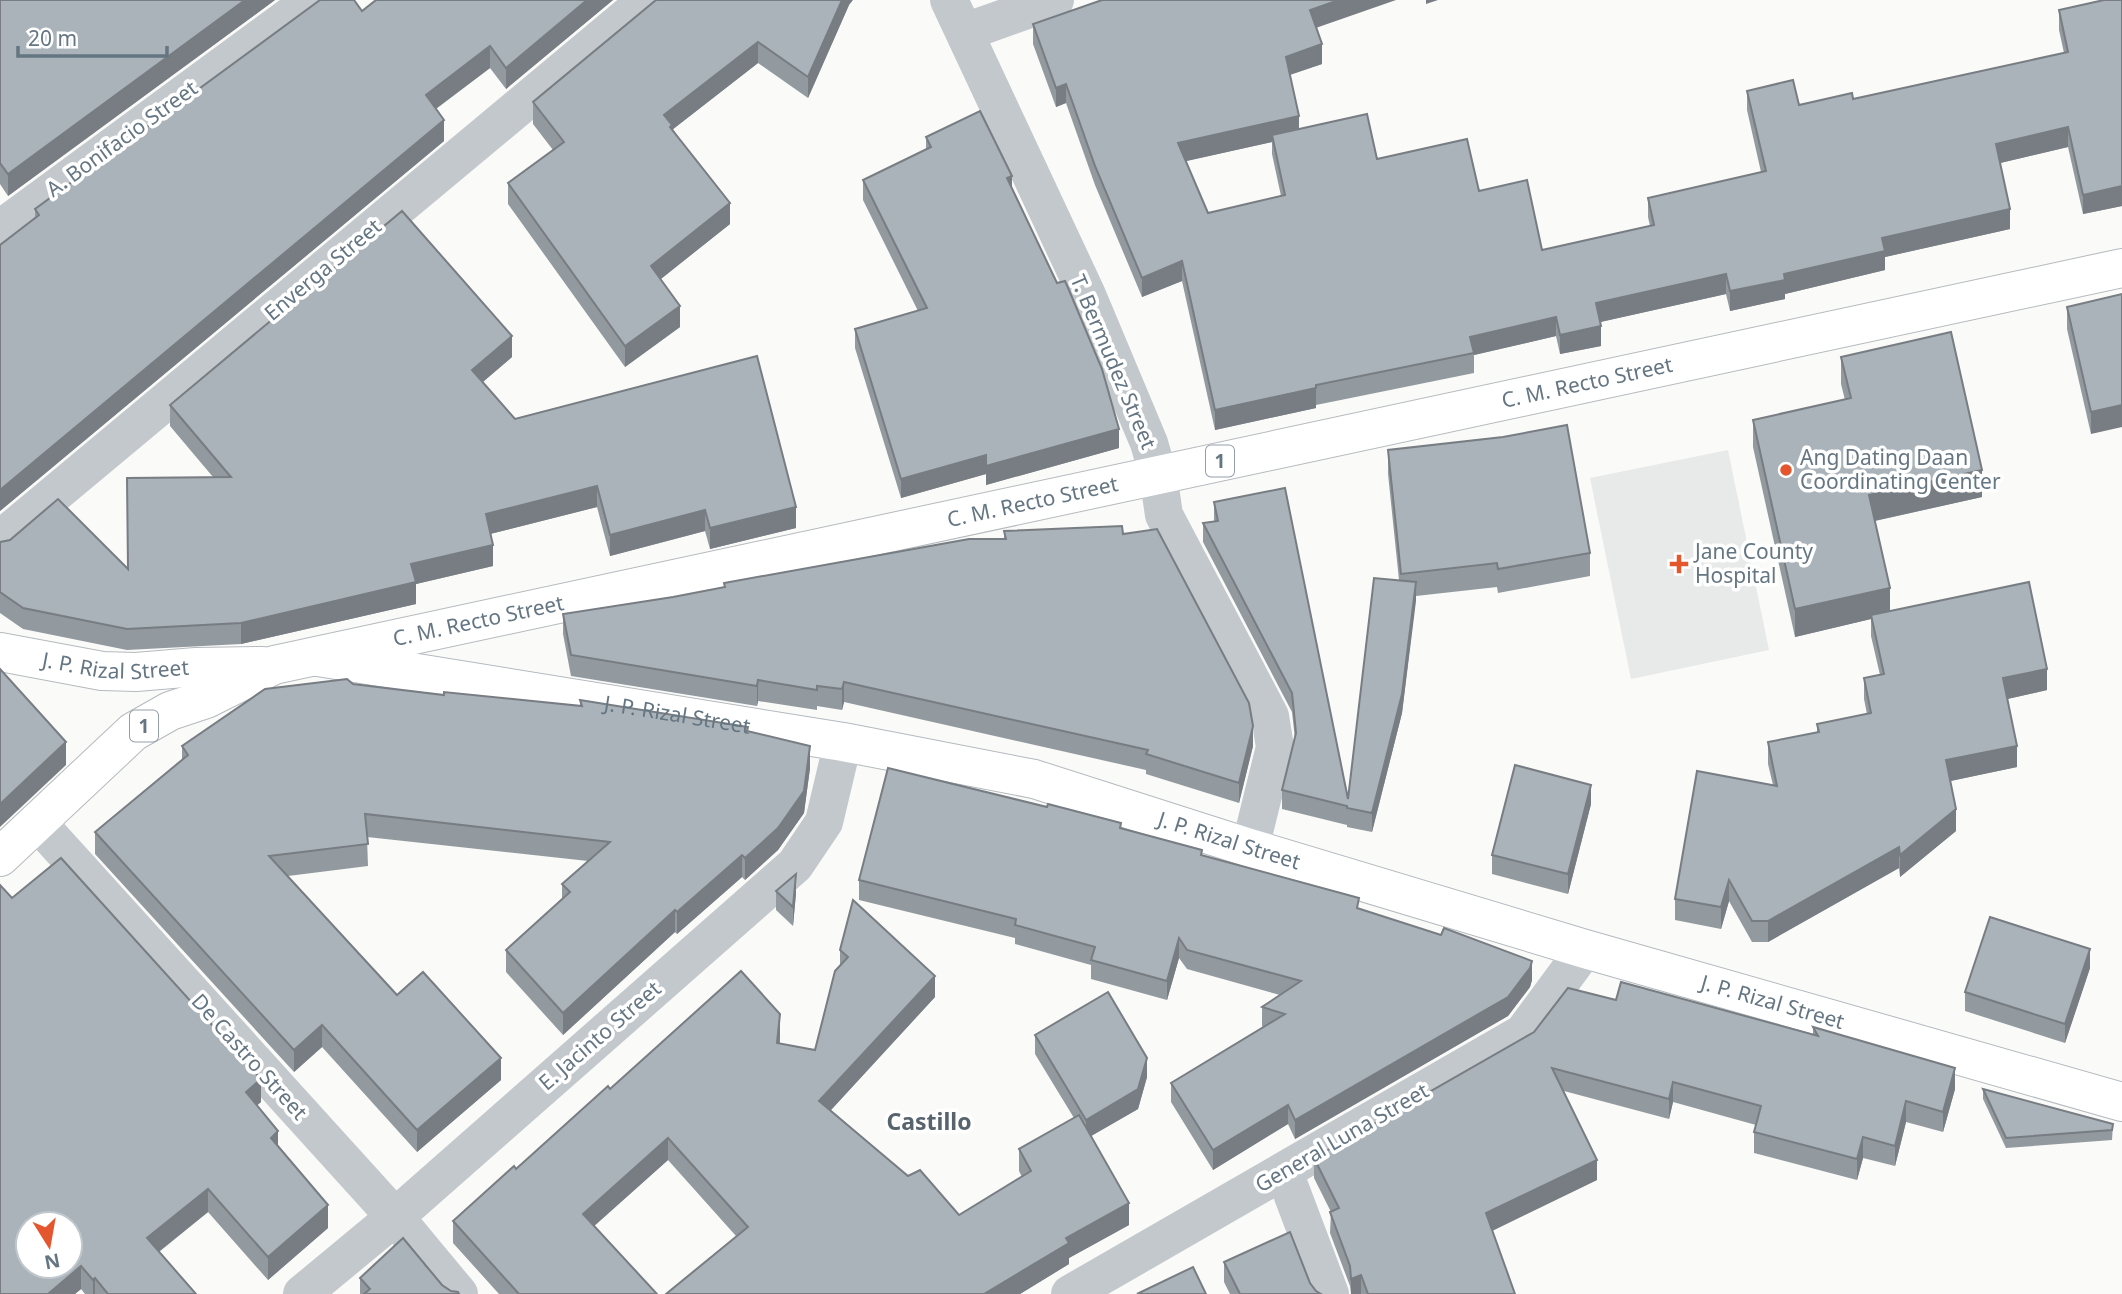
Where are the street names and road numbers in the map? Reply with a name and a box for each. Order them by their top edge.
street label: A. Bonifacio Street [40,74,203,203]
street label: Enverga Street [258,212,387,326]
street label: T. Bermudez Street [1065,270,1163,453]
street label: C. M. Recto Street [1499,350,1675,414]
road number: 1 [1206,446,1234,476]
street label: C. M. Recto Street [944,469,1121,533]
street label: C. M. Recto Street [390,588,567,652]
street label: J. P. Rizal Street [38,645,190,685]
street label: J. P. Rizal Street [600,688,753,740]
road number: 1 [130,710,158,741]
street label: J. P. Rizal Street [1153,804,1304,875]
street label: J. P. Rizal Street [1696,967,1848,1035]
street label: E. Jacinto Street [532,974,667,1096]
street label: De Castro Street [186,987,314,1126]
street label: General Luna Street [1250,1076,1434,1198]

